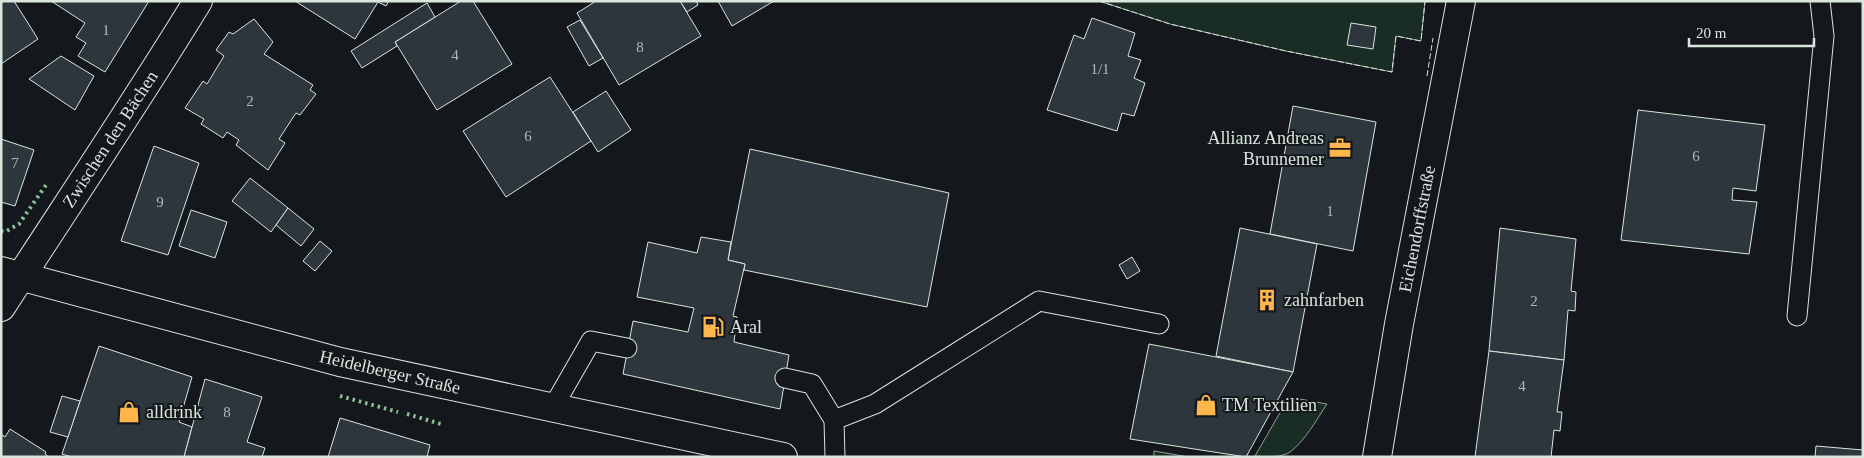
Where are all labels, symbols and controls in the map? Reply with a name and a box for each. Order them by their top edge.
scale bar [1689,15,1814,47]
house number: 1 [102,22,110,38]
text: 20 m [1696,25,1727,41]
house number: 8 [636,39,644,55]
house number: 4 [451,47,459,63]
house number: 1/1 [1090,61,1110,77]
street label: Zwischen den Bächen [58,67,162,211]
house number: 2 [246,93,254,109]
house number: 6 [524,128,532,144]
place label: Allianz Andreas Brunnemer [1208,128,1324,169]
office icon: Allianz Andreas Brunnemer [1327,135,1353,161]
house number: 6 [1692,148,1700,164]
house number: 7 [11,155,19,171]
street label: Eichendorffstraße [1395,164,1439,294]
house number: 9 [156,194,164,210]
house number: 1 [1326,203,1334,219]
building icon: zahnfarben [1254,287,1280,313]
place label: zahnfarben [1284,290,1364,310]
house number: 2 [1530,293,1538,309]
fuel station icon: Aral [700,314,726,340]
place label: Aral [730,317,762,337]
street label: Heidelberger Straße [318,346,462,398]
house number: 4 [1518,378,1526,394]
shop icon: TM Textilien [1193,392,1219,418]
place label: TM Textilien [1222,395,1317,415]
shop icon: alldrink [116,399,142,425]
place label: alldrink [146,402,202,422]
house number: 8 [223,404,231,420]

